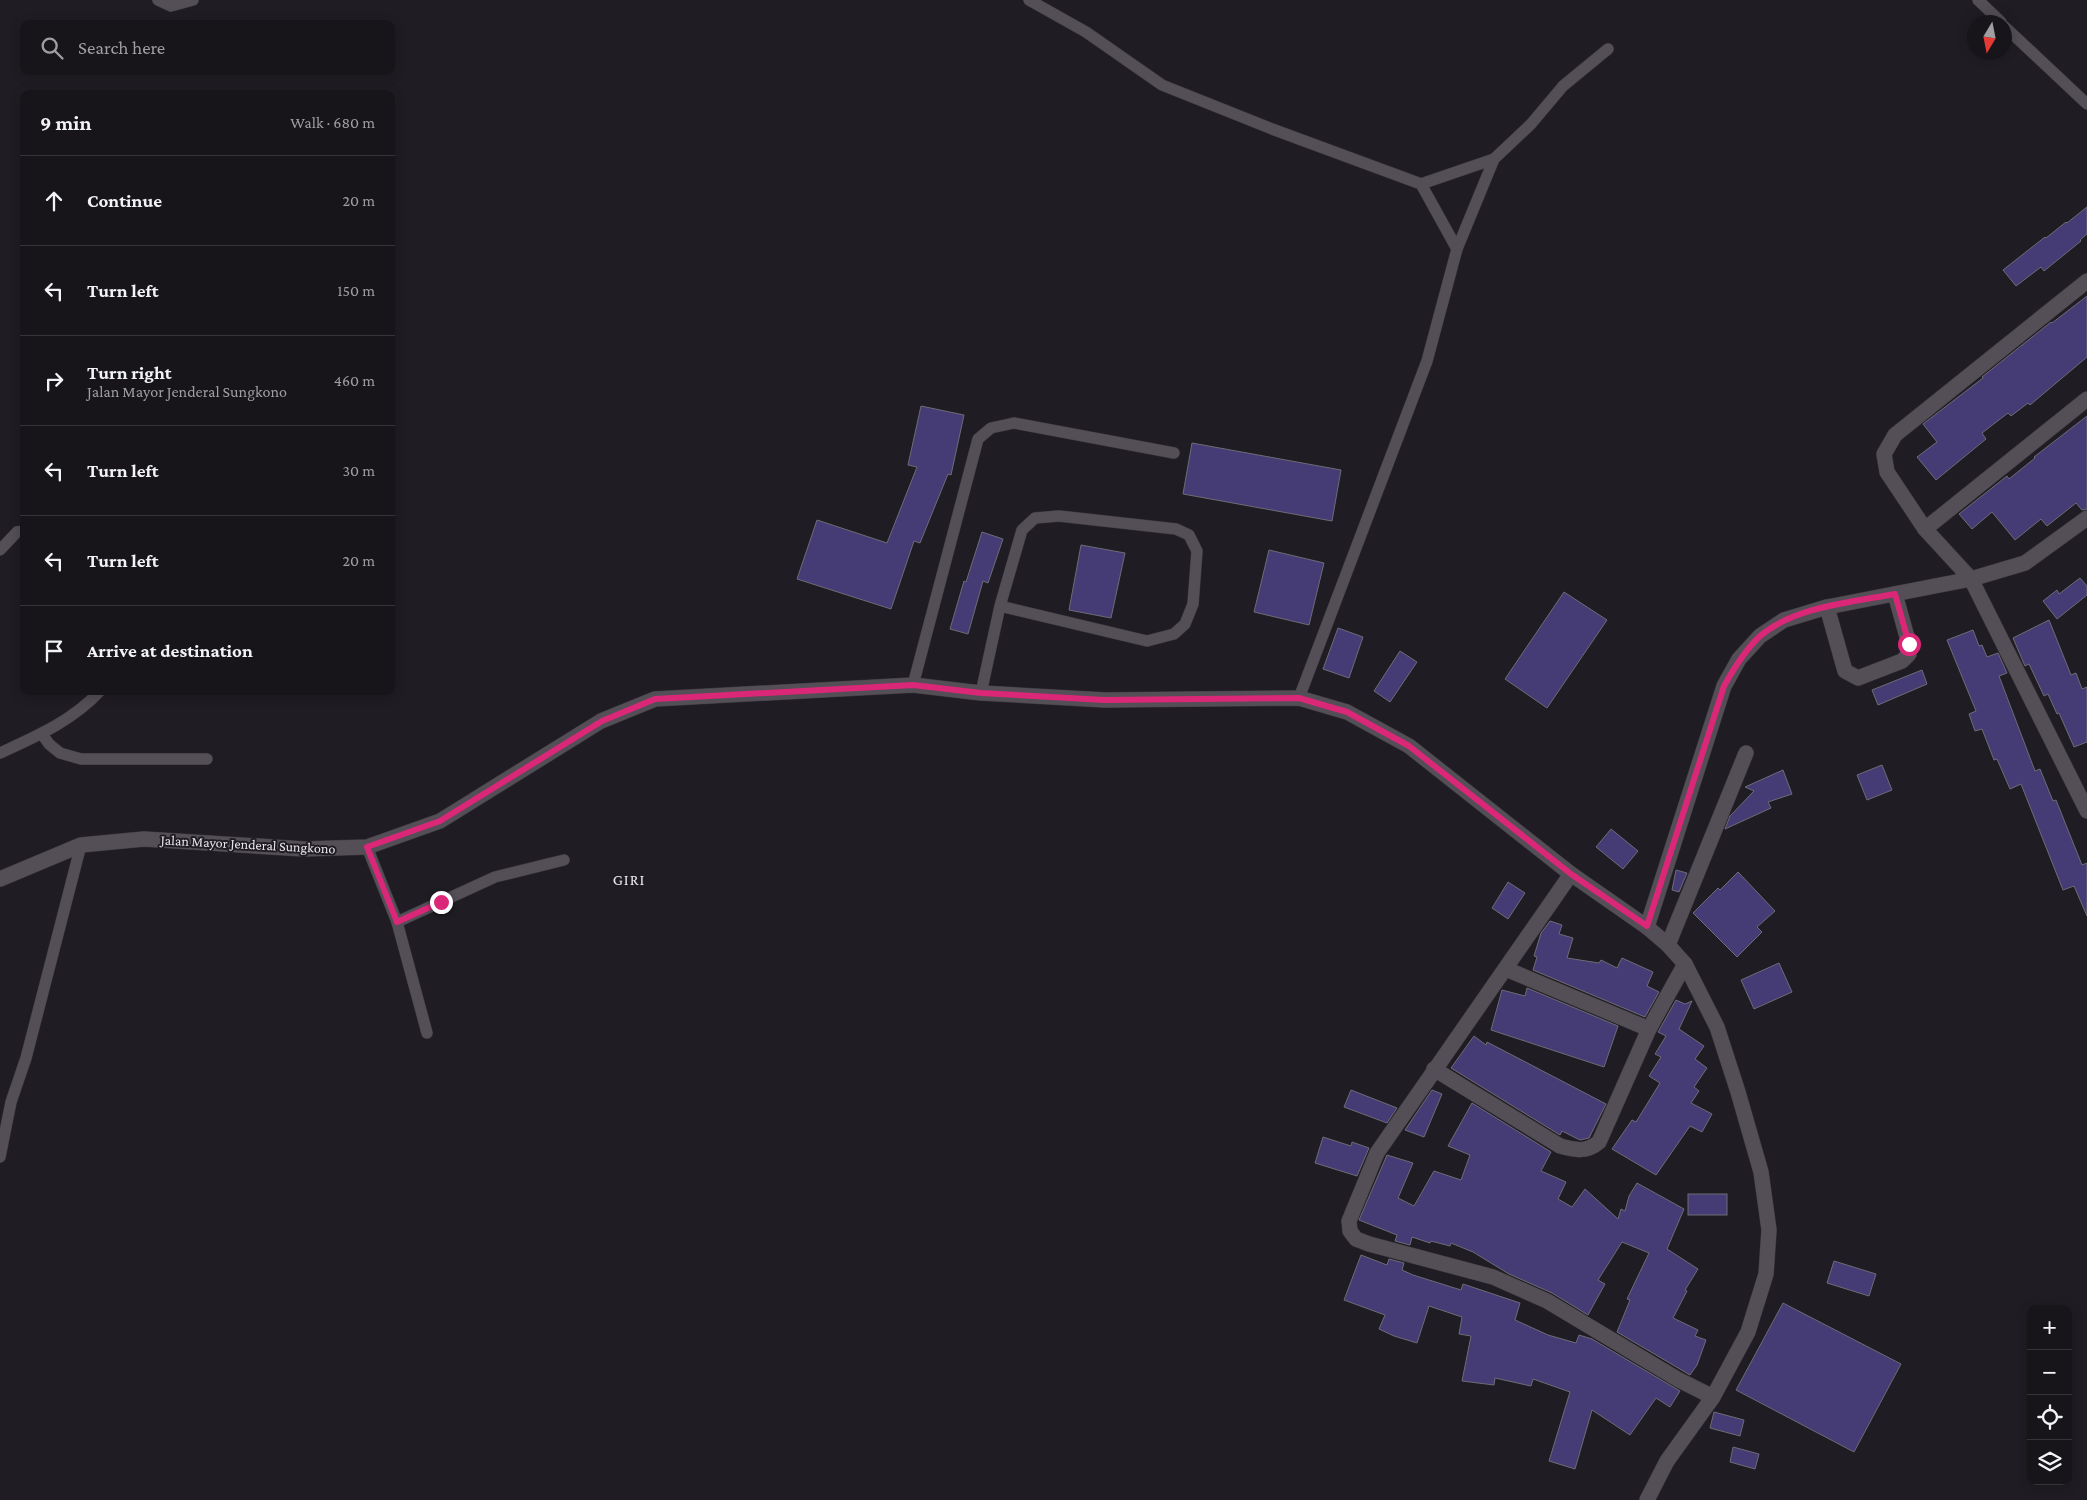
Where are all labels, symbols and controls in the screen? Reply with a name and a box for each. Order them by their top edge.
north arrow [1967,15,2012,60]
search box [20,20,395,75]
icon: search [38,34,66,62]
text: Search here [78,37,165,58]
text: 9 min [40,111,91,135]
text: Walk · 680 m [290,114,375,131]
icon: ahead [40,187,68,215]
text: Continue [87,190,162,211]
text: 20 m [342,192,375,209]
icon: left [40,277,68,305]
text: Turn left [87,280,159,301]
text: 150 m [337,282,375,299]
text: Turn right [87,362,172,383]
icon: right [40,367,68,395]
text: 460 m [334,372,375,389]
text: Jalan Mayor Jenderal Sungkono [87,383,287,400]
icon: left [40,457,68,485]
text: Turn left [87,460,159,481]
text: 30 m [343,462,375,479]
icon: left [40,547,68,575]
text: Turn left [87,550,159,571]
text: 20 m [342,552,375,569]
route start [1898,633,1921,656]
icon: arrive [40,637,68,665]
text: Arrive at destination [87,640,253,661]
street label: Jalan Mayor Jenderal Sungkono [158,831,336,857]
district label: GIRI [613,871,645,888]
route end [430,891,453,914]
map controls [2027,1305,2072,1485]
button: + [2027,1305,2072,1350]
button: − [2027,1350,2072,1395]
button: locate [2027,1395,2072,1440]
button: layers [2027,1440,2072,1485]

